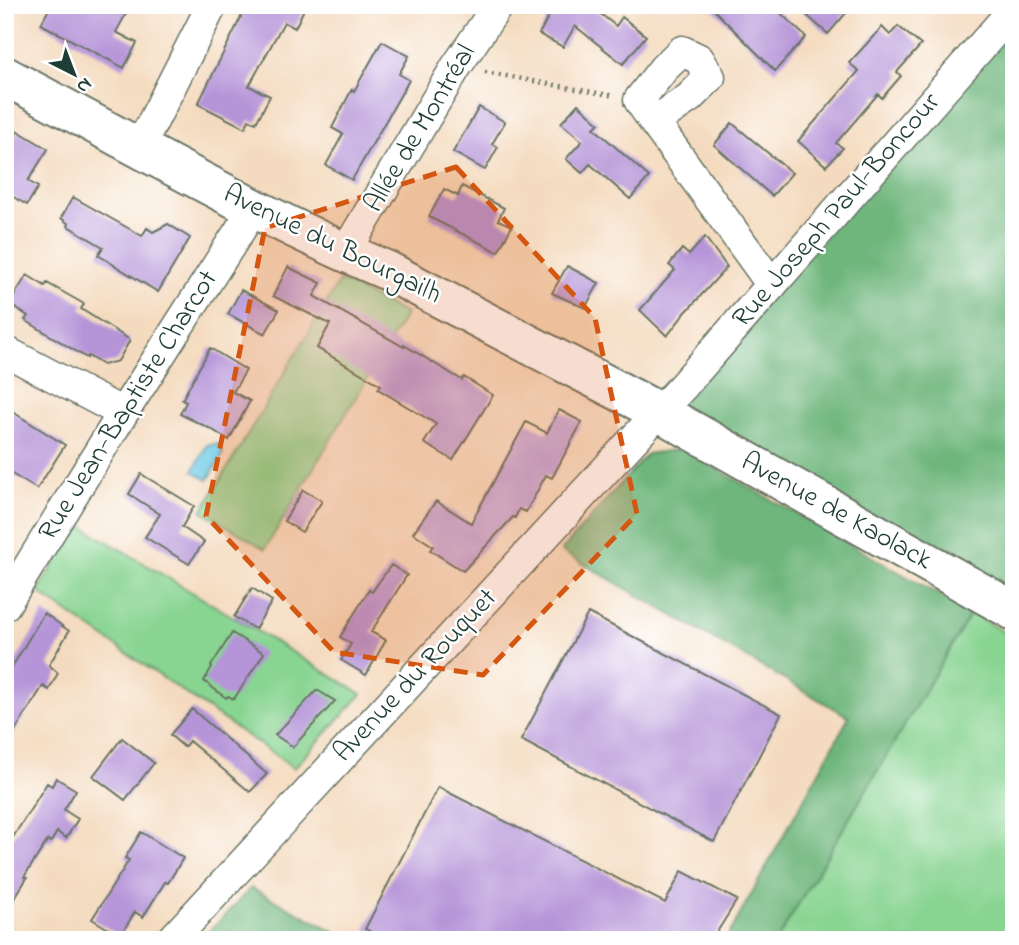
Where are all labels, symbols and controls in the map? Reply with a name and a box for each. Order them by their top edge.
street label: Allée de Montréal [355,37,487,221]
north arrow [38,38,108,108]
text: N [70,70,98,99]
street label: Rue Joseph Paul-Boncour [723,84,951,338]
street label: Avenue du Bourgailh [216,174,448,316]
street label: Rue Jean-Baptiste Charcot [29,263,229,549]
street label: Avenue de Kaolack [733,442,940,582]
street label: Avenue du Rouquet [324,580,508,772]

